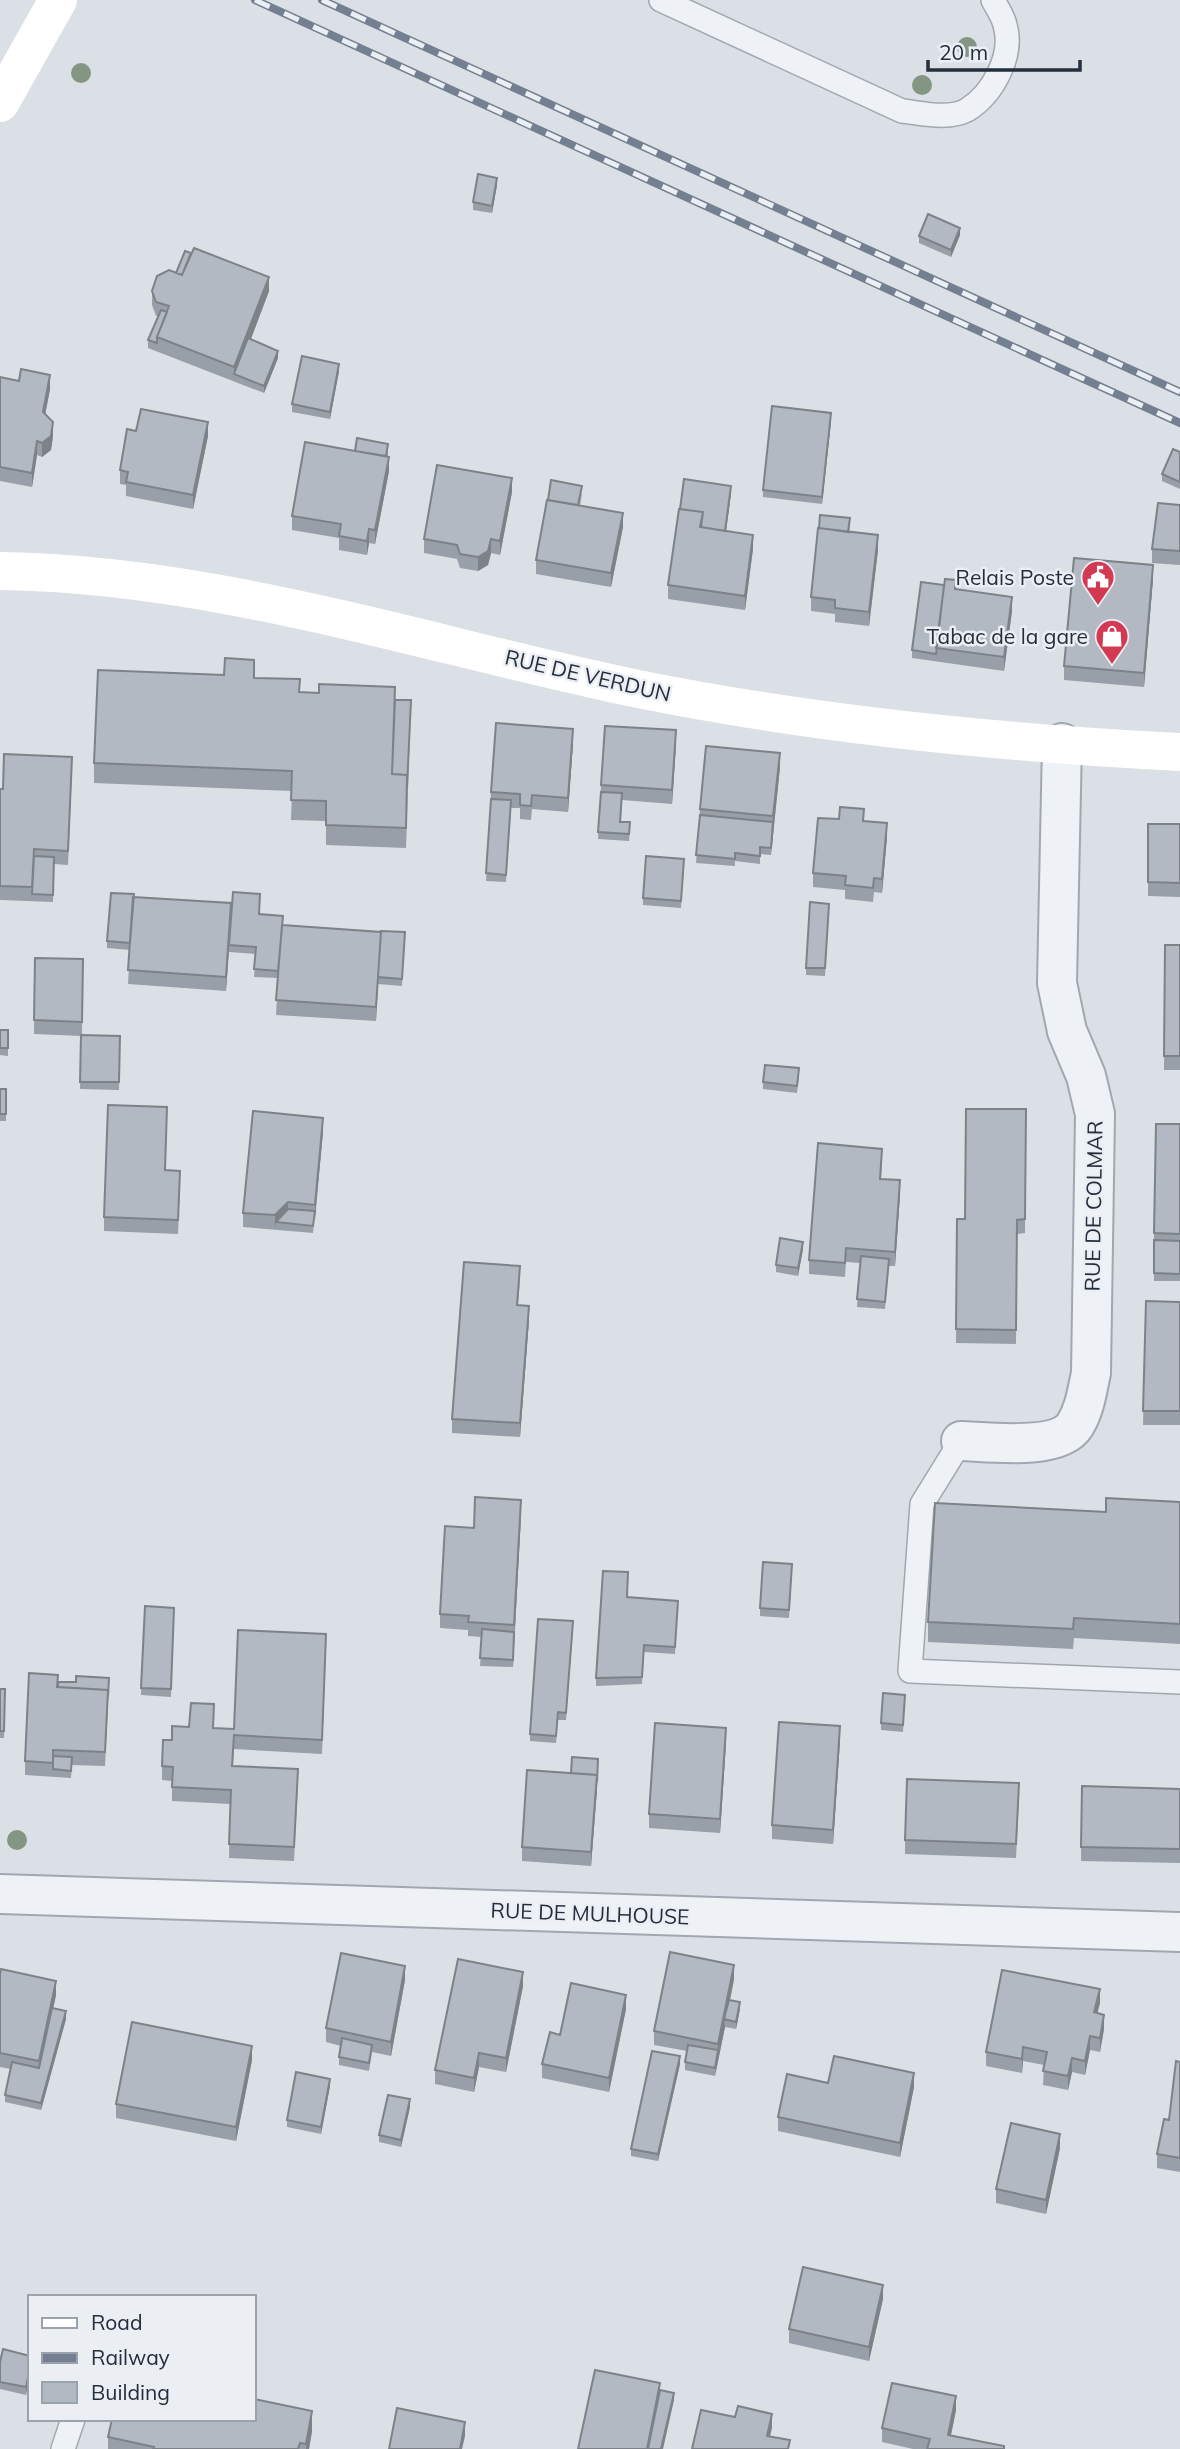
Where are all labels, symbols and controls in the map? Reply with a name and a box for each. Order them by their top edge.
scale bar [928,28,1080,72]
text: 20 m [939,39,988,65]
public building icon: Relais Poste [1079,558,1117,607]
place label: Relais Poste [956,564,1074,590]
shop icon: Tabac de la gare [1093,617,1131,666]
place label: Tabac de la gare [926,623,1088,649]
street label: RUE DE VERDUN [503,643,673,707]
street label: RUE DE COLMAR [1079,1120,1107,1292]
street label: RUE DE MULHOUSE [490,1897,690,1929]
legend [28,2295,256,2421]
text: Road [91,2309,142,2335]
text: Railway [91,2344,170,2370]
text: Building [91,2379,170,2405]

